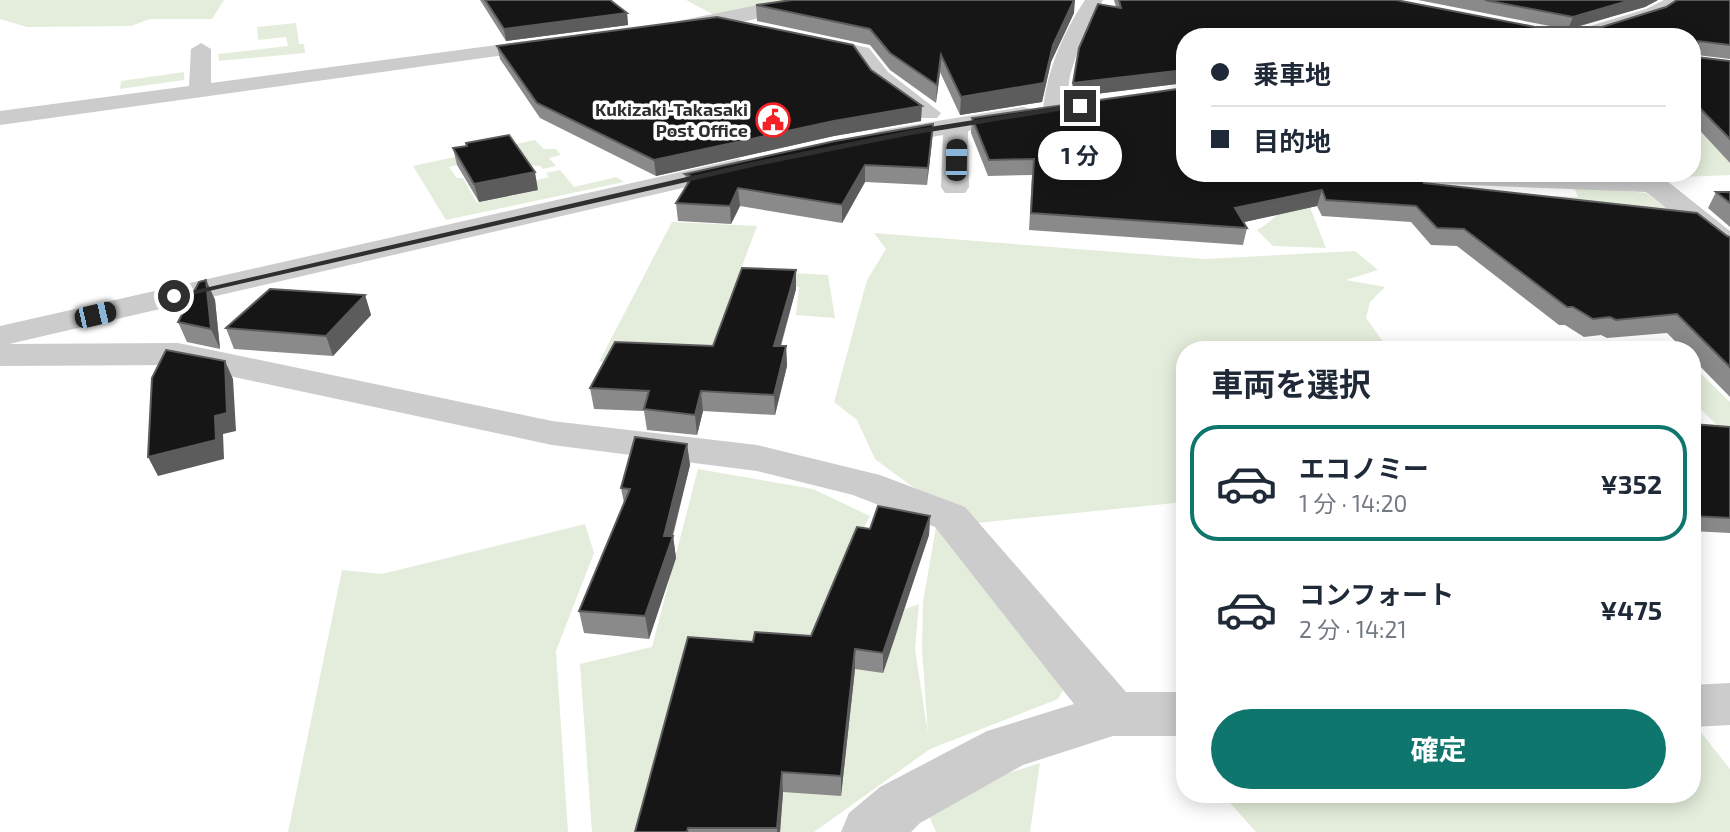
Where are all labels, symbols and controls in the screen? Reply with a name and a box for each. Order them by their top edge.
text: 乗車地 [1253,58,1331,89]
route end [1064,90,1096,122]
place label: Kukizaki-Takasaki Post Office [595,98,748,141]
public building icon: Kukizaki-Takasaki Post Office [754,101,792,139]
text: 目的地 [1253,125,1331,156]
callout: 1 分 [1038,130,1122,180]
car [946,139,967,181]
text: 1 分 [1061,141,1099,169]
route start [158,280,190,312]
car [73,300,118,330]
text: 車両を選択 [1211,364,1371,402]
icon: car [1215,452,1278,515]
text: エコノミー [1299,452,1429,483]
text: ¥352 [1601,468,1662,499]
text: 1 分 · 14:20 [1299,489,1408,517]
icon: car [1215,578,1278,641]
text: コンフォート [1299,578,1454,609]
text: ¥475 [1600,594,1662,625]
text: 2 分 · 14:21 [1299,615,1407,643]
button: 確定 [1211,709,1666,789]

